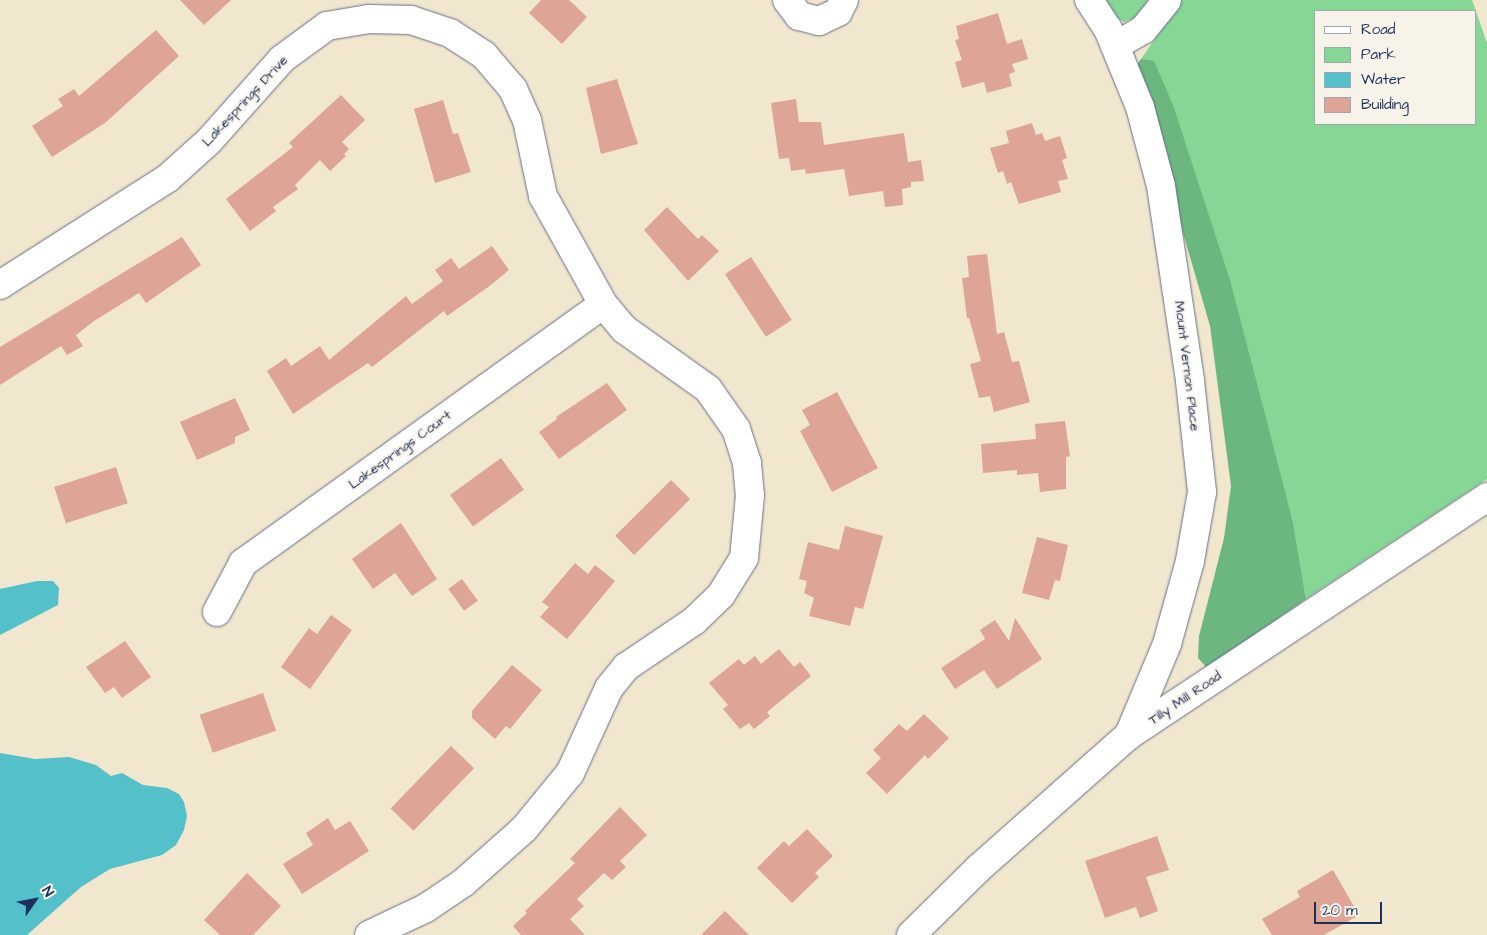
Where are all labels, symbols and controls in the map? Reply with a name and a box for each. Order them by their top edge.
legend [1314,10,1477,125]
text: Road [1361,19,1395,40]
text: Park [1361,44,1396,65]
street label: Lakesprings Drive [199,52,291,150]
text: Water [1361,69,1405,90]
text: Building [1361,94,1409,115]
street label: Mount Vernon Place [1171,300,1203,432]
street label: Lakesprings Court [345,407,455,493]
street label: Tilly Mill Road [1145,667,1225,729]
north arrow [10,875,60,925]
text: N [37,883,58,901]
scale bar [1317,892,1384,924]
text: 20 m [1322,900,1358,921]

